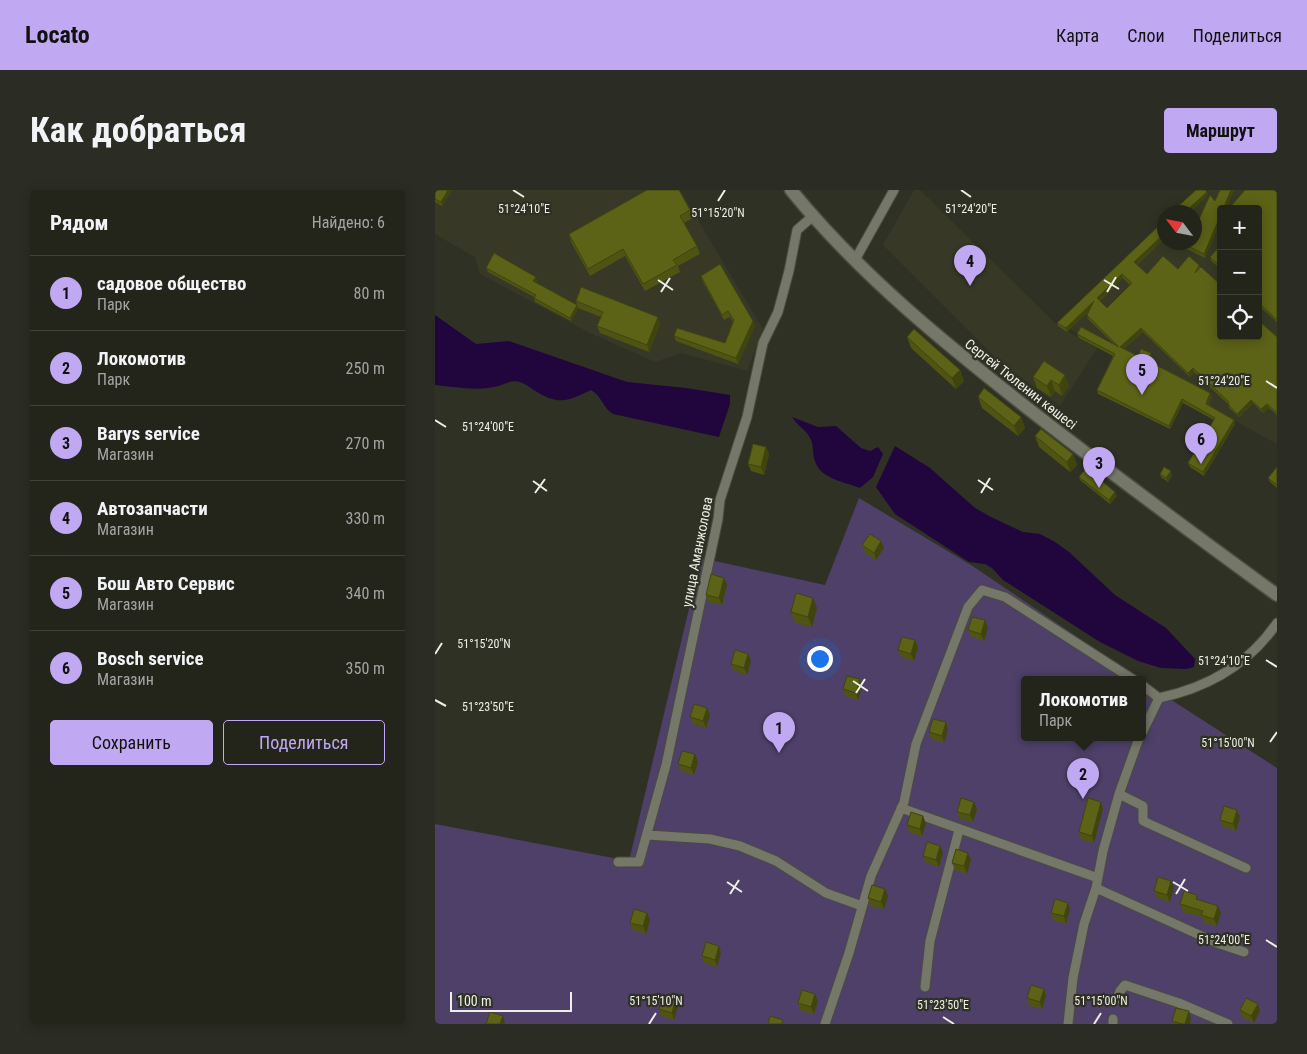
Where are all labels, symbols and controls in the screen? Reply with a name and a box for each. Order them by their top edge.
text: Locato [25,21,90,49]
text: Карта [1056,25,1099,46]
text: Слои [1127,25,1165,46]
text: Поделиться [1193,25,1282,46]
button: Маршрут [1164,108,1277,153]
text: Как добраться [30,110,246,151]
text: 51°24'10"E [498,202,550,216]
text: 51°24'20"E [945,202,997,216]
north arrow [1157,205,1202,250]
map controls [1217,205,1262,340]
button: + [1217,205,1262,250]
text: 51°15'20"N [691,206,745,220]
text: Рядом [50,211,109,235]
text: Найдено: 6 [312,213,385,232]
pin: 4 [954,245,986,286]
button: − [1217,250,1262,295]
text: садовое общество [97,272,246,295]
text: 1 [62,284,70,303]
text: 80 m [353,284,385,303]
text: Парк [97,295,130,314]
button: locate [1217,295,1262,340]
street label: Сергей Тюленин көшесі [962,335,1080,433]
text: Локомотив [97,347,186,370]
pin: 5 [1126,354,1158,395]
text: 2 [62,359,70,378]
text: 250 m [346,359,385,378]
text: Парк [97,370,130,389]
text: 51°24'20"E [1198,374,1250,388]
text: 51°24'00"E [462,420,514,434]
text: Barys service [97,422,200,445]
pin: 6 [1185,423,1217,464]
text: 3 [62,434,70,453]
text: 270 m [346,434,385,453]
text: Магазин [97,445,154,464]
pin: 3 [1083,447,1115,488]
street label: улица Аманжолова [678,495,716,609]
text: Автозапчасти [97,497,208,520]
text: 4 [62,509,70,528]
text: 330 m [346,509,385,528]
text: Магазин [97,520,154,539]
text: Бош Авто Сервис [97,572,235,595]
text: 5 [62,584,70,603]
text: 340 m [346,584,385,603]
text: Магазин [97,595,154,614]
text: 51°15'20"N [457,637,511,651]
your location [807,646,833,672]
text: Bosch service [97,647,204,670]
text: 51°24'10"E [1198,654,1250,668]
text: 6 [62,659,70,678]
text: 350 m [346,659,385,678]
text: Магазин [97,670,154,689]
popup [1021,676,1146,741]
text: Локомотив [1039,688,1128,711]
text: 51°23'50"E [462,700,514,714]
text: Парк [1039,711,1072,730]
pin: 1 [763,712,795,753]
button: Сохранить [50,720,213,765]
button: Поделиться [223,720,385,765]
text: 51°15'00"N [1201,736,1255,750]
pin: 2 [1067,758,1099,799]
text: 51°24'00"E [1198,933,1250,947]
scale bar [450,989,573,1012]
text: 100 m [457,993,492,1009]
text: 51°15'10"N [629,994,683,1008]
text: 51°15'00"N [1074,994,1128,1008]
text: 51°23'50"E [917,998,969,1012]

